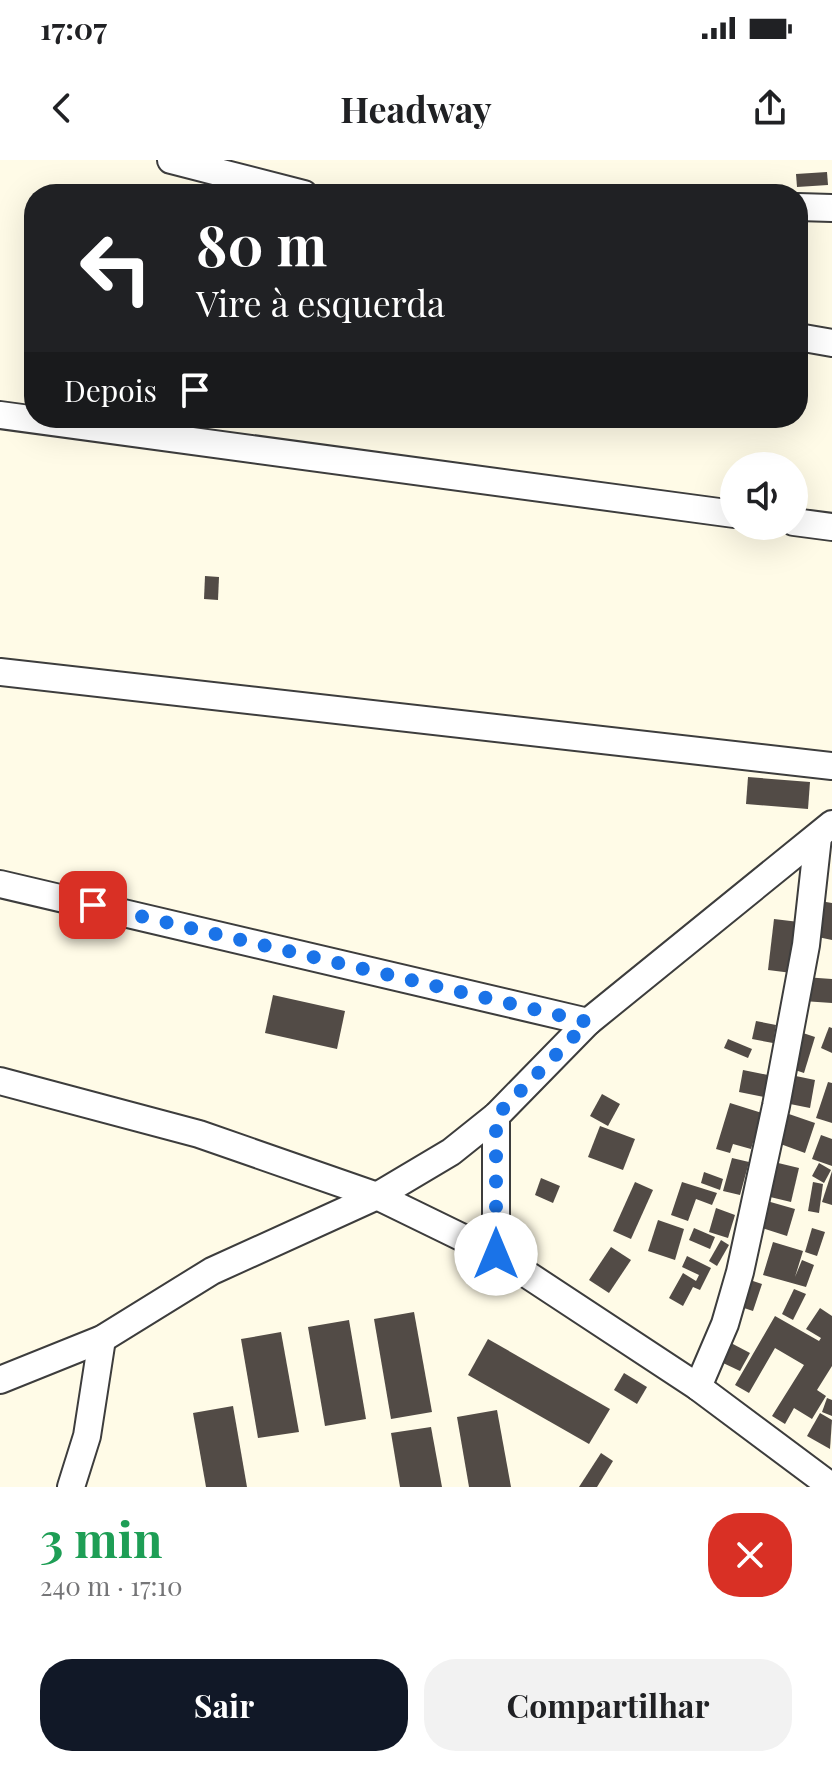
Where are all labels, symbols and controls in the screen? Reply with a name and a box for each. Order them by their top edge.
text: 17:07 [40,8,107,48]
text: Headway [340,84,492,132]
icon: back [40,86,84,130]
icon: share [748,86,792,130]
text: 80 m [196,206,327,281]
icon: left [64,216,168,320]
text: Vire à esquerda [196,278,445,326]
icon: arrive [173,368,217,412]
text: Depois [64,370,157,410]
map controls [720,452,808,540]
button: sound [720,452,808,540]
pin [59,871,127,939]
icon: arrive [71,883,115,927]
position arrow [454,1212,538,1296]
text: 3 min [40,1506,162,1570]
button: close [708,1513,792,1597]
text: 240 m · 17:10 [40,1568,183,1603]
button: Sair [40,1659,408,1751]
button: Compartilhar [424,1659,792,1751]

